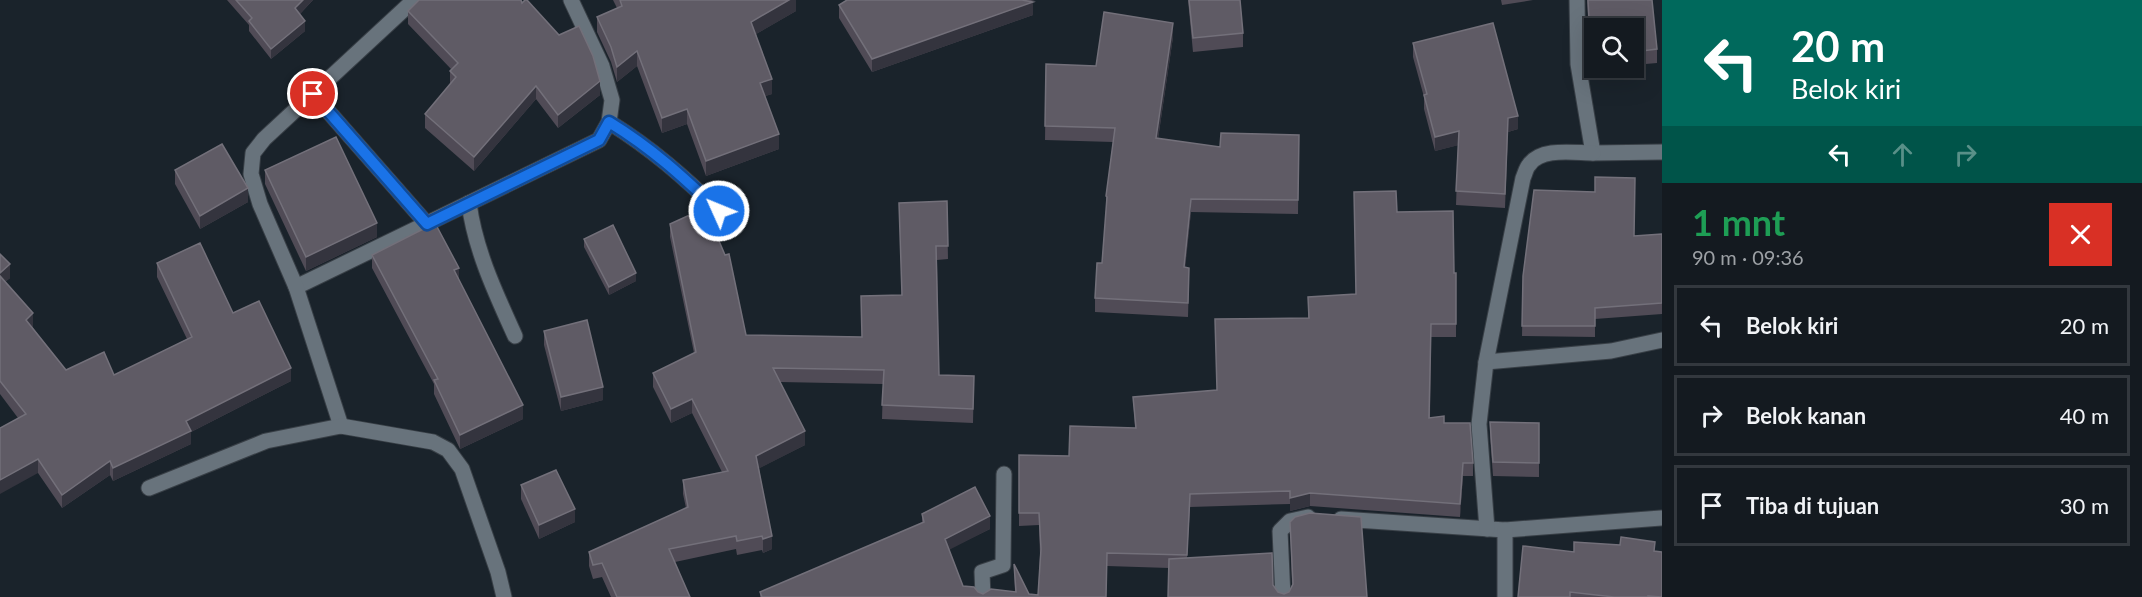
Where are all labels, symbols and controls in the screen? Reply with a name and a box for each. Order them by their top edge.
map controls [1584,18,1644,78]
button: search [1584,18,1644,78]
text: 20 m [1791,21,1885,71]
icon: left [1692,24,1770,102]
pin [287,68,338,119]
text: Belok kiri [1791,72,1901,105]
icon: arrive [296,77,329,110]
icon: left [1823,138,1856,171]
icon: ahead [1886,138,1919,171]
icon: right [1949,138,1982,171]
position arrow [687,179,751,243]
text: 1 mnt [1692,200,1785,244]
button: close [2049,203,2112,266]
text: 90 m · 09:36 [1692,245,1804,269]
icon: left [1695,309,1728,342]
text: Belok kiri [1746,312,1838,339]
text: 20 m [2060,312,2109,339]
icon: right [1695,399,1728,432]
text: Belok kanan [1746,402,1866,429]
text: 40 m [2060,402,2109,429]
icon: arrive [1695,489,1728,522]
text: Tiba di tujuan [1746,492,1879,519]
text: 30 m [2060,492,2109,519]

